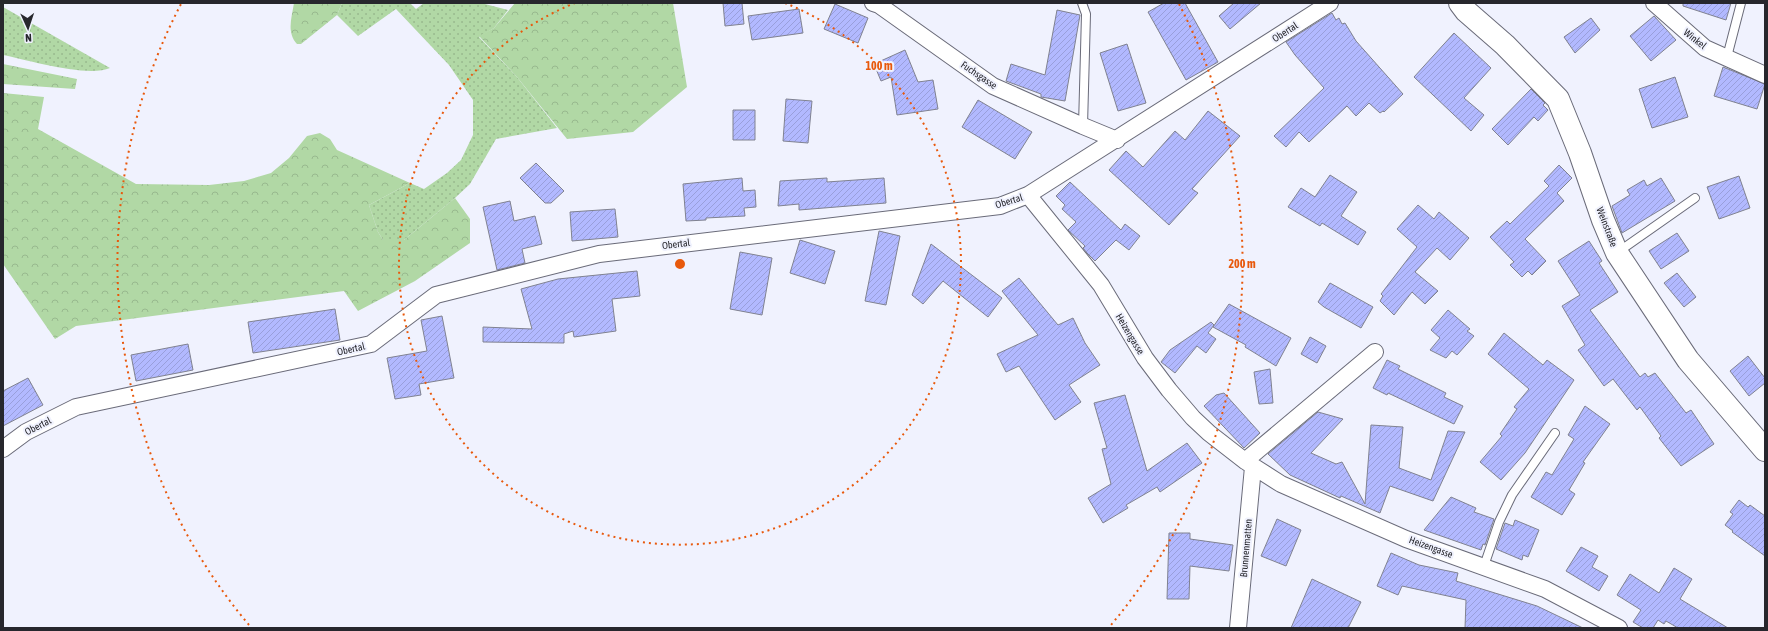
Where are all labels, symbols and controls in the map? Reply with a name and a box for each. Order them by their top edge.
north arrow [8,8,48,48]
street label: Obertal [1270,20,1300,44]
street label: Winkel [1681,27,1709,51]
text: N [25,32,32,44]
text: 100 m [865,59,893,73]
street label: Fuchsgasse [959,59,1000,91]
street label: Obertal [994,192,1024,210]
street label: Weinstraße [1594,206,1620,249]
street label: Obertal [661,237,691,251]
centre of rings [673,257,687,271]
text: 200 m [1228,257,1256,271]
street label: Heizengasse [1113,311,1147,357]
street label: Obertal [336,340,366,358]
street label: Obertal [23,415,53,437]
street label: Brunnenmatten [1238,518,1254,578]
street label: Heizengasse [1408,534,1455,560]

